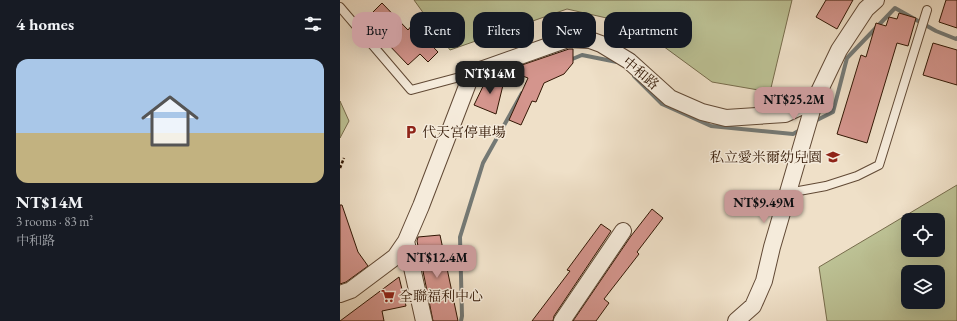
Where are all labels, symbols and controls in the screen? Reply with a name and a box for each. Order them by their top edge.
chip: Buy [352,12,402,48]
chip: Rent [410,12,465,48]
chip: Filters [473,12,534,48]
chip: New [542,12,596,48]
chip: Apartment [604,12,692,48]
text: 4 homes [16,13,74,35]
icon: filters [302,13,324,35]
street label: 中和路 [619,53,663,93]
pin: NT$14M [457,61,523,95]
text: NT$14M [464,65,516,82]
icon: home [134,85,206,157]
pin: NT$25.2M [753,87,835,121]
text: NT$25.2M [763,91,825,108]
place label: 代天宮停車場 [422,123,506,141]
parking icon: 代天宮停車場 [403,124,419,140]
place label: 私立愛米爾幼兒園 [710,148,822,166]
school or university icon: 私立愛米爾幼兒園 [825,149,841,165]
pin: NT$9.49M [723,190,805,224]
text: NT$14M [16,191,83,213]
text: NT$9.49M [733,194,795,211]
text: 3 rooms · 83 m² [16,213,93,230]
map controls [901,213,945,309]
button: locate [901,213,945,257]
text: 中和路 [16,232,55,249]
pin: NT$12.4M [396,245,478,279]
text: NT$12.4M [406,249,468,266]
button: layers [901,265,945,309]
place label: 全聯福利中心 [399,287,483,305]
supermarket icon: 全聯福利中心 [380,288,396,304]

